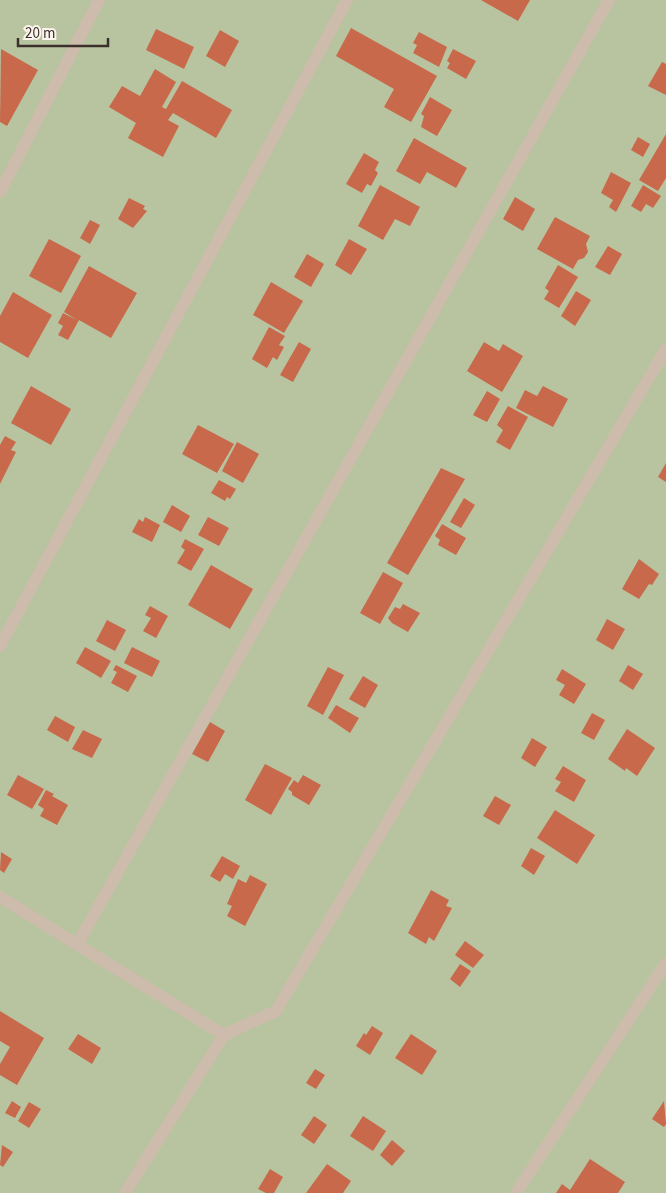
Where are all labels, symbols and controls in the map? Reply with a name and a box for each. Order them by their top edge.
scale bar [18,15,108,47]
text: 20 m [25,23,55,44]

